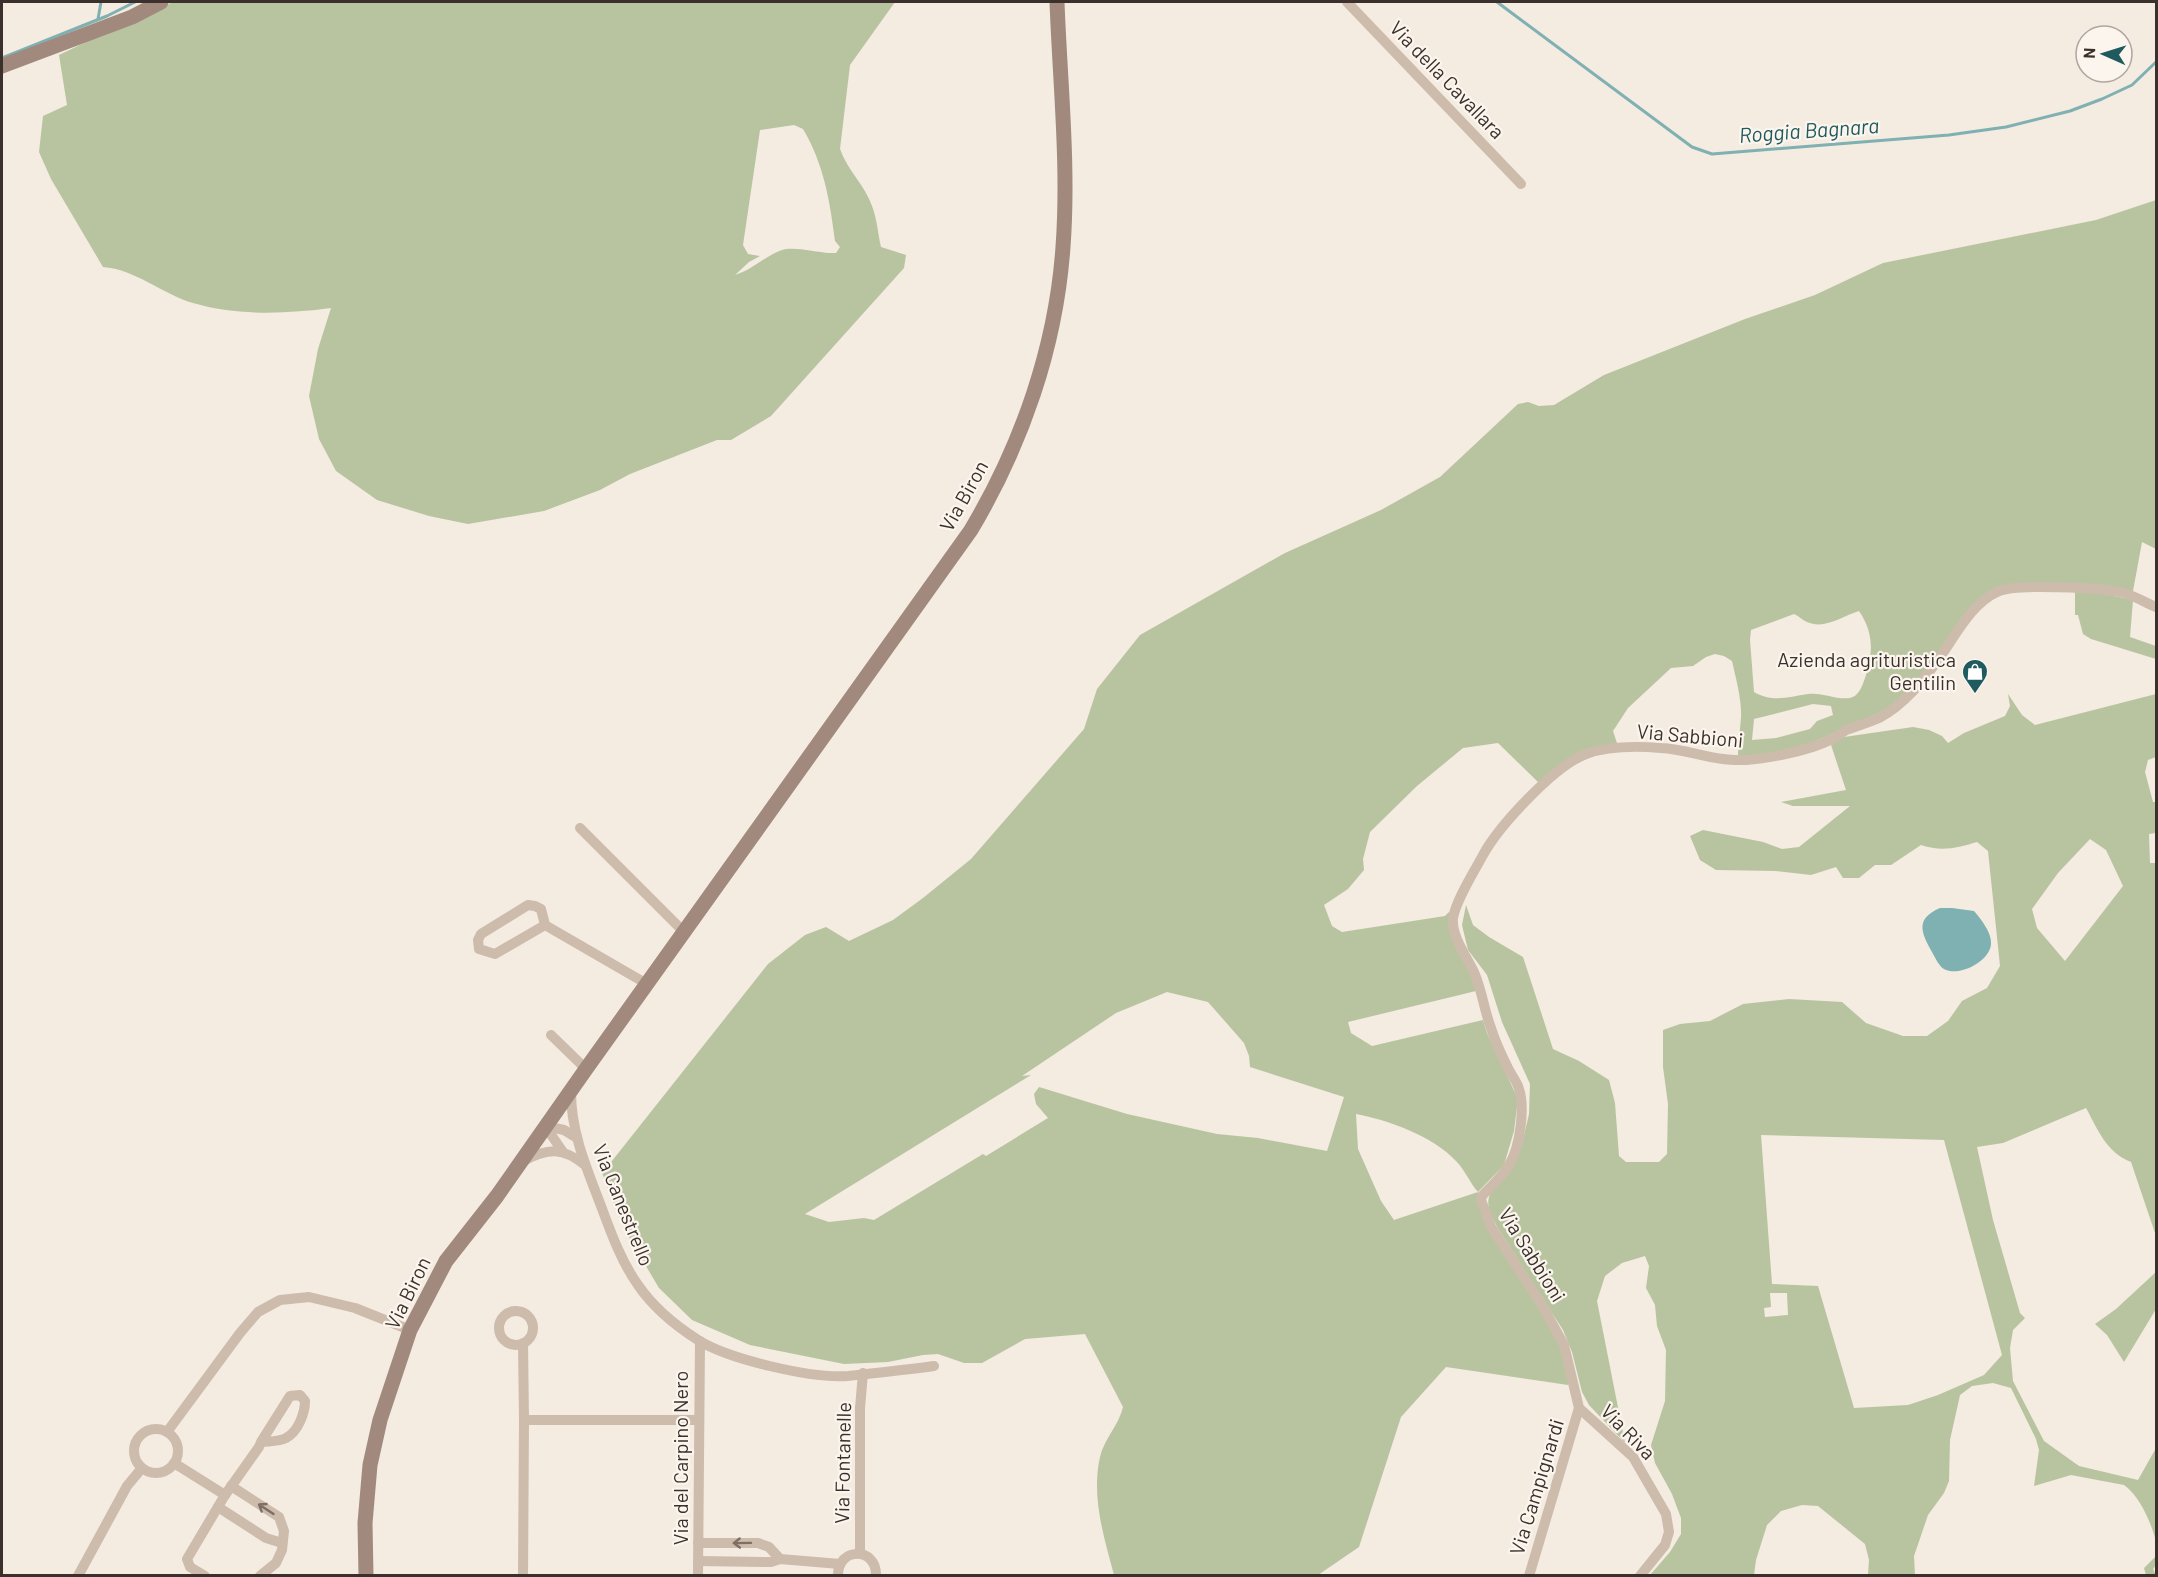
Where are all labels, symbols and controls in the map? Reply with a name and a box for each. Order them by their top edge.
street label: Via della Cavallara [1385,15,1510,143]
north arrow [2074,24,2134,84]
text: N [2079,47,2098,59]
water label: Roggia Bagnara [1738,112,1880,147]
street label: Via Biron [934,456,992,535]
place label: Azienda agrituristica Gentilin [1777,647,1956,694]
shop icon: Azienda agrituristica Gentilin [1960,657,1990,695]
street label: Via Sabbioni [1636,718,1744,752]
street label: Via Canestrello [589,1140,659,1269]
street label: Via Sabbioni [1494,1203,1571,1306]
street label: Via Biron [379,1252,435,1333]
street label: Via del Carpino Nero [668,1371,692,1545]
street label: Via Riva [1596,1399,1661,1464]
street label: Via Fontanelle [829,1402,855,1524]
street label: Via Campignardi [1504,1416,1568,1558]
one-way arrow [258,1502,275,1515]
one-way arrow [733,1537,753,1549]

